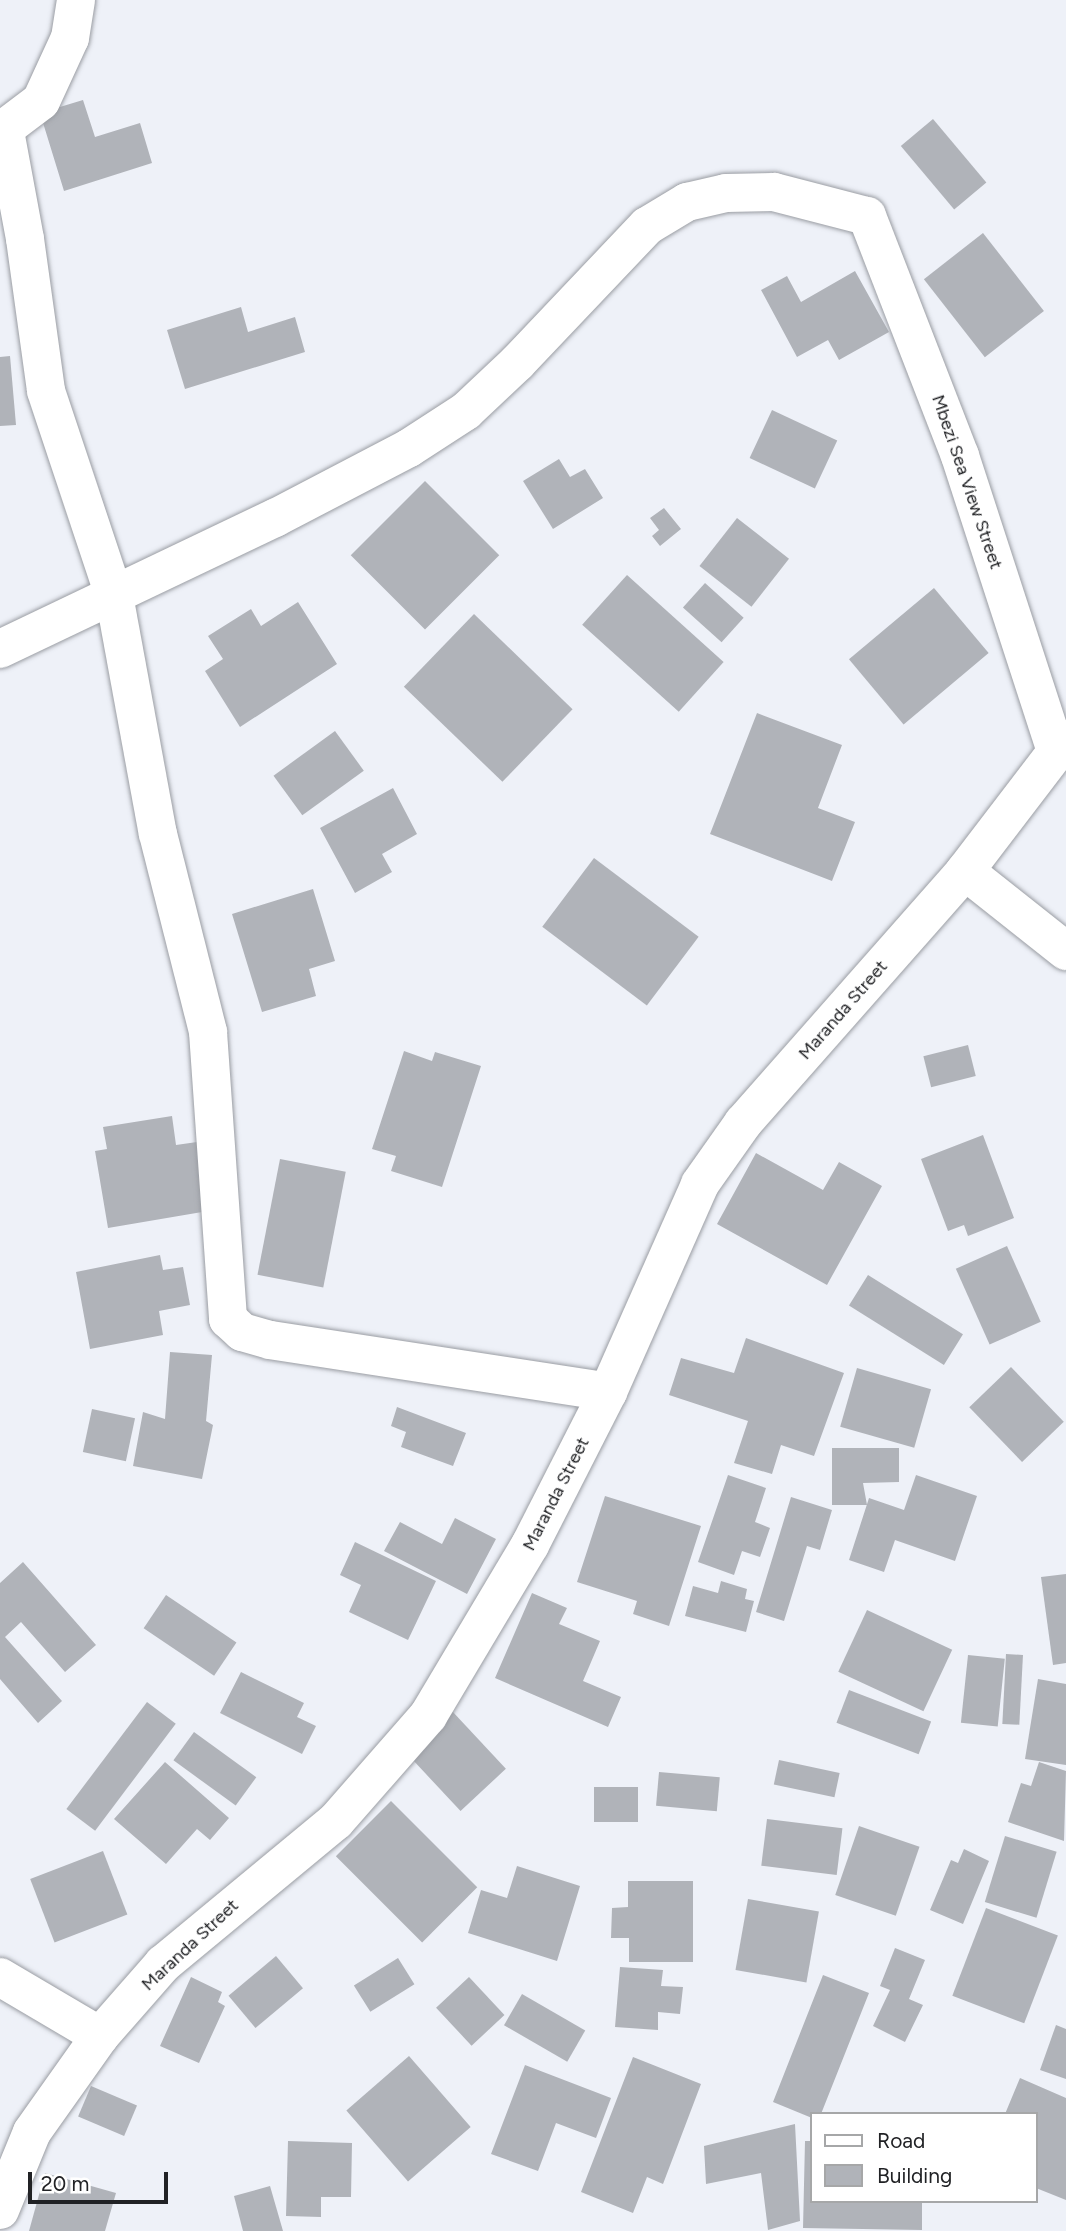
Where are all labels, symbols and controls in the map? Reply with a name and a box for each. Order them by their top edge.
street label: Mbezi Sea View Street [927,392,1007,572]
street label: Maranda Street [794,956,892,1064]
street label: Maranda Street [518,1434,594,1554]
street label: Maranda Street [137,1895,243,1995]
legend [810,2112,1038,2203]
text: Road [877,2128,925,2153]
scale bar [32,2158,172,2202]
text: Building [877,2163,952,2188]
text: 20 m [41,2171,89,2196]

